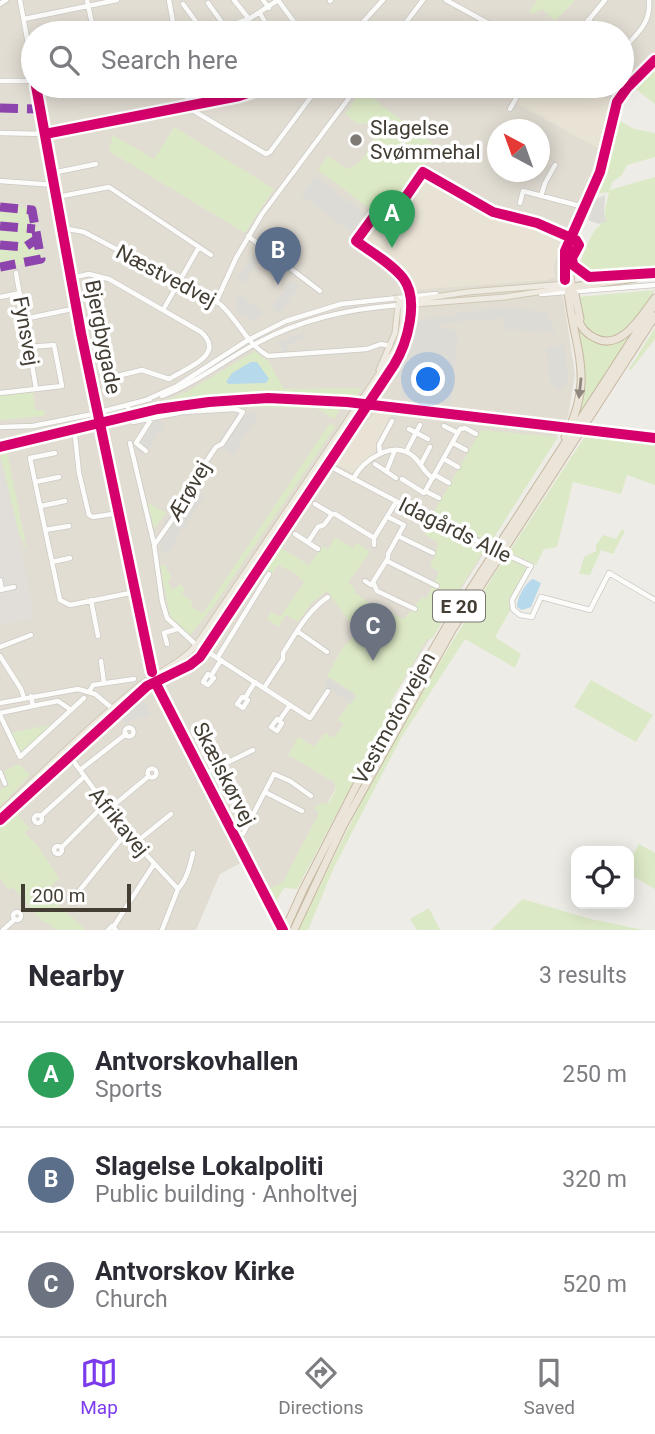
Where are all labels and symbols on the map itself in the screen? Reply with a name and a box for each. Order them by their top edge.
place label: Slagelse Svømmehal [370,116,481,164]
north arrow [487,119,550,182]
marker: Slagelse Svømmehal [348,132,364,148]
pin: A [369,190,415,248]
pin: B [255,227,301,285]
street label: Næstvedvej [112,240,220,312]
street label: Bjergbygade [80,278,126,396]
street label: Fynsvej [8,294,44,368]
your location [411,362,445,396]
one-way arrow [574,377,585,399]
street label: Ærøvej [162,457,216,526]
street label: Idagårds Alle [395,492,515,568]
road number: E 20 [433,590,485,622]
pin: C [350,603,396,661]
street label: Vestmotorvejen [348,648,440,788]
street label: Skælskørvej [188,718,260,830]
street label: Afrikavej [84,783,154,861]
scale bar [21,881,131,913]

